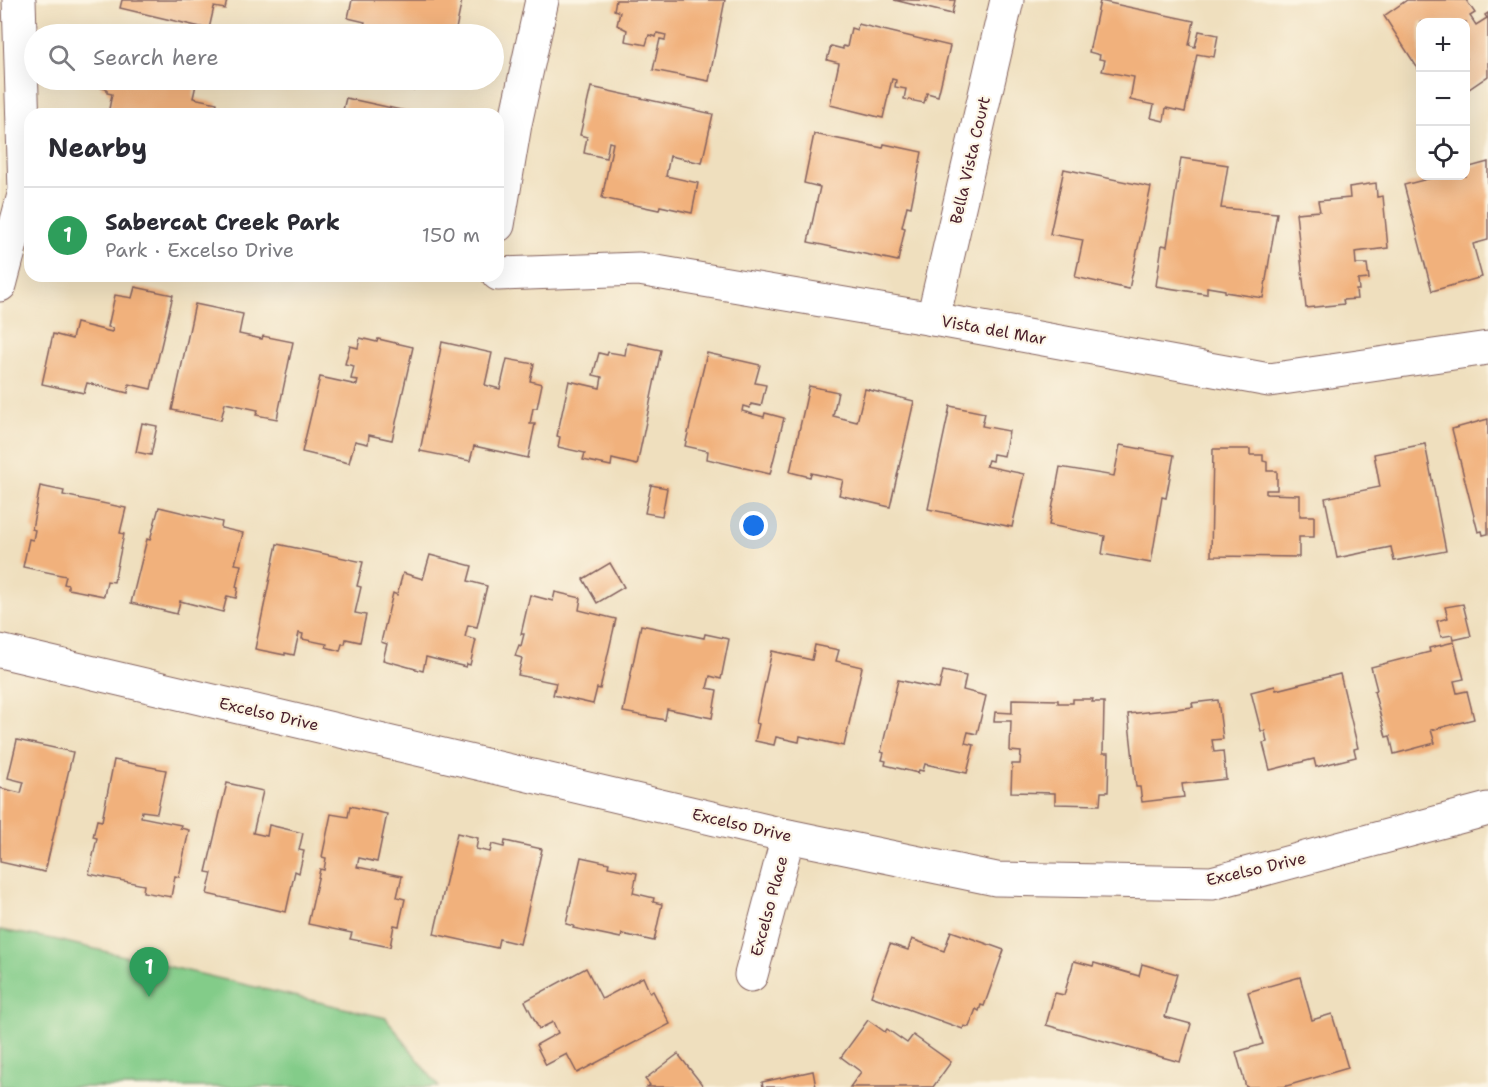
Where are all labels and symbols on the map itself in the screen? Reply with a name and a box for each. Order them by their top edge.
street label: Bella Vista Court [945,94,995,226]
street label: Vista del Mar [940,310,1048,350]
your location [739,511,768,540]
street label: Excelso Drive [217,692,321,736]
street label: Excelso Drive [690,803,794,847]
street label: Excelso Drive [1204,847,1308,891]
street label: Excelso Place [746,853,792,959]
pin: 1 [130,948,168,997]

